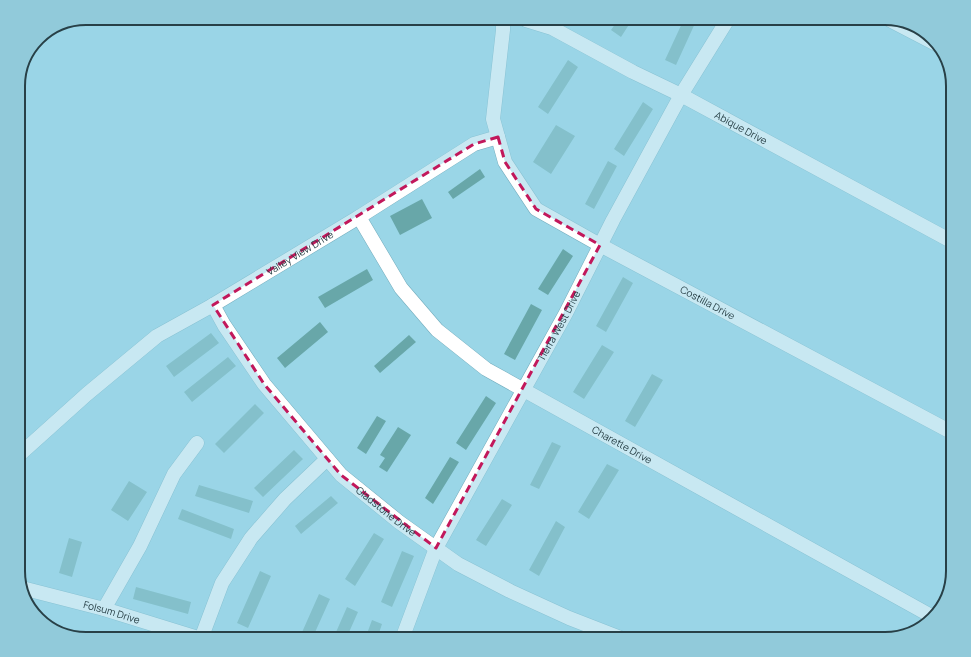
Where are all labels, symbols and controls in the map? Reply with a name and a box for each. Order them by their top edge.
street label: Abique Drive [712,108,770,147]
street label: Valley View Drive [264,227,336,278]
street label: Costilla Drive [678,282,738,323]
street label: Tierra West Drive [534,288,583,363]
street label: Charette Drive [589,422,655,467]
street label: Gladstone Drive [353,483,419,539]
street label: Folsum Drive [82,597,142,627]

